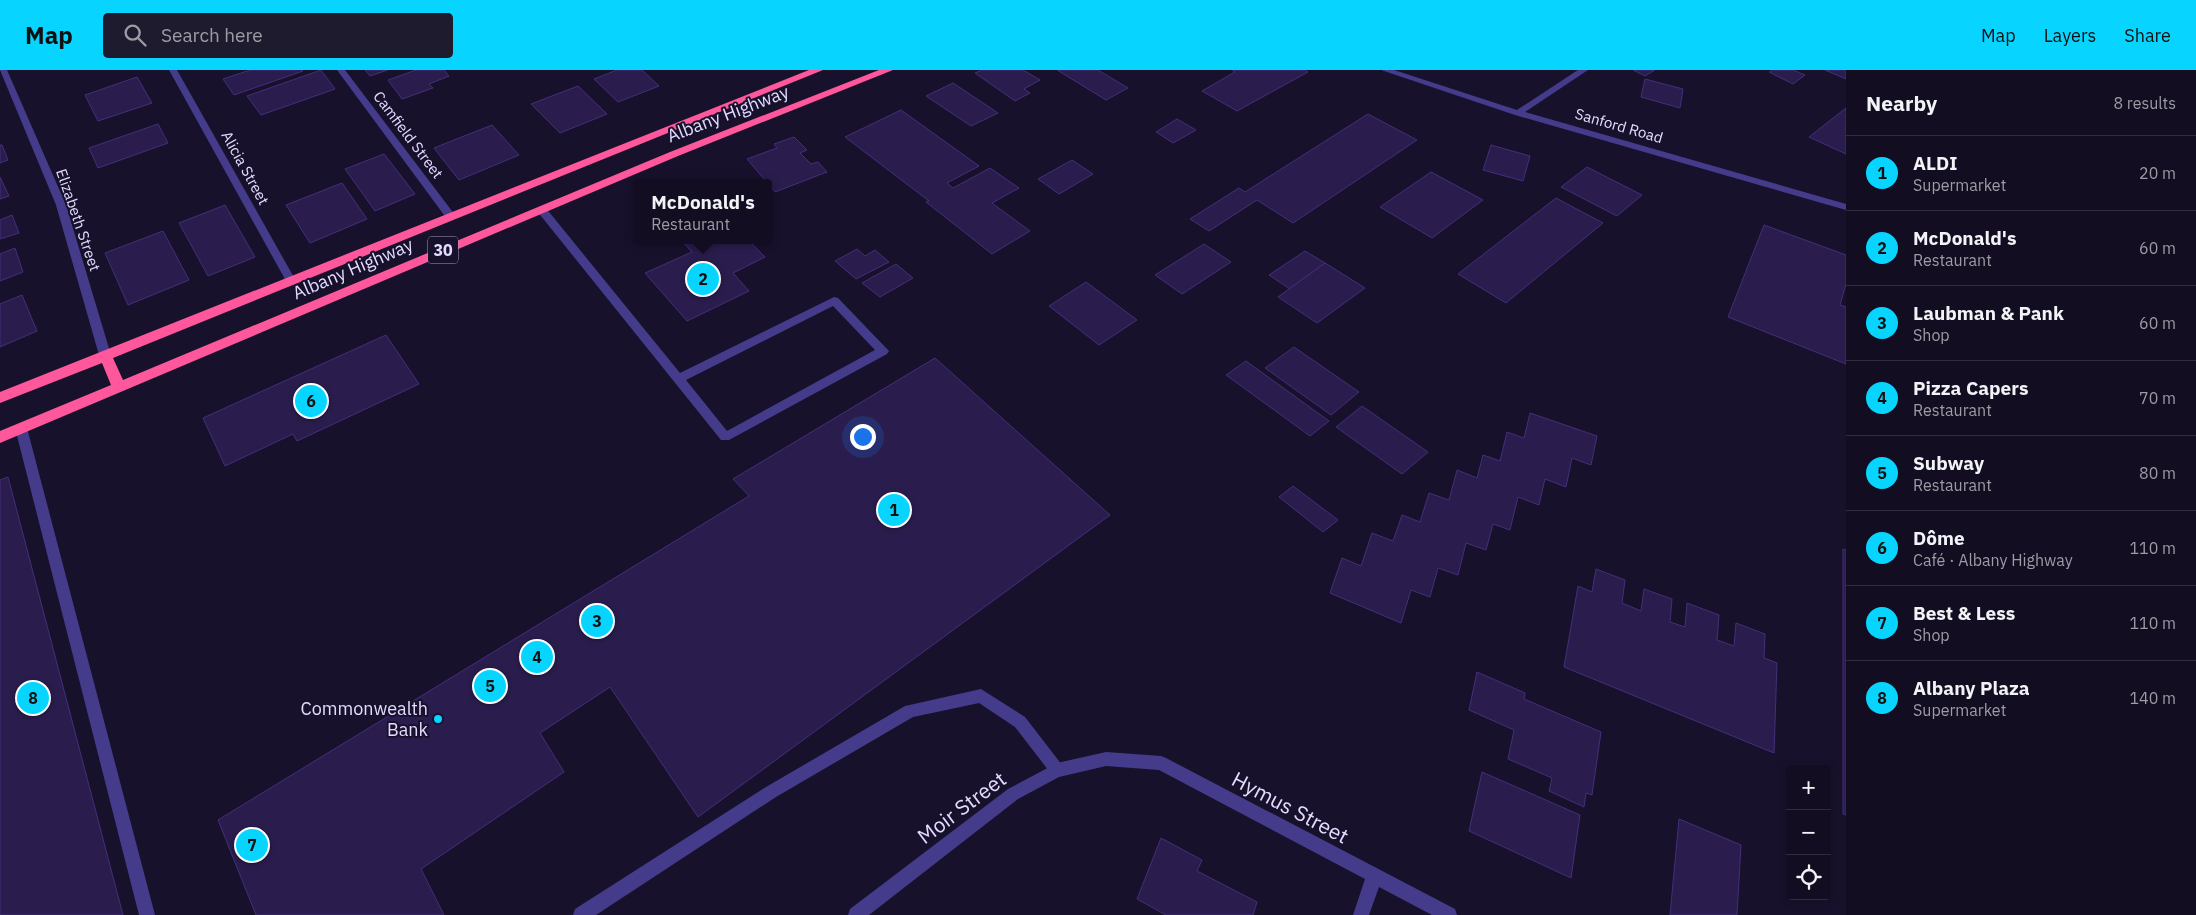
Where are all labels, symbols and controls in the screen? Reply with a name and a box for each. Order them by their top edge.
search box [103,13,453,58]
text: Map [25,19,73,51]
icon: search [121,21,149,49]
text: Search here [161,23,263,47]
text: Map [1981,24,2016,47]
text: Layers [2044,24,2096,47]
text: Share [2124,24,2171,47]
street label: Albany Highway [664,80,792,147]
street label: Camfield Street [369,87,447,182]
text: Nearby [1866,89,1937,117]
text: 8 results [2113,93,2176,113]
street label: Sanford Road [1573,104,1665,147]
street label: Alicia Street [217,128,273,208]
text: ALDI [1913,151,1958,175]
text: 1 [1877,163,1887,183]
text: 20 m [2139,163,2176,183]
street label: Elizabeth Street [52,166,105,273]
text: Supermarket [1913,175,2006,195]
popup [634,179,772,244]
text: McDonald's [651,190,755,214]
text: Restaurant [651,214,730,234]
text: McDonald's [1913,226,2016,250]
street label: Albany Highway [289,233,417,304]
road number: 30 [428,236,458,264]
text: 2 [1877,238,1887,258]
text: 60 m [2139,238,2176,258]
text: Restaurant [1913,250,1992,270]
pin: 2 [687,260,719,298]
text: Laubman & Pank [1913,301,2064,325]
text: 3 [1877,313,1887,333]
text: 60 m [2139,313,2176,333]
text: Shop [1913,325,1950,345]
text: Pizza Capers [1913,376,2029,400]
pin: 6 [295,382,327,420]
text: 4 [1877,388,1887,408]
text: 70 m [2139,388,2176,408]
text: Restaurant [1913,400,1992,420]
your location [850,424,876,450]
text: Subway [1913,451,1984,475]
text: 5 [1877,463,1887,483]
text: 80 m [2139,463,2176,483]
text: Restaurant [1913,475,1992,495]
pin: 1 [878,491,910,529]
text: Dôme [1913,526,1965,550]
text: 6 [1877,538,1887,558]
text: 110 m [2129,538,2176,558]
text: Café · Albany Highway [1913,550,2073,570]
text: Best & Less [1913,601,2015,625]
pin: 3 [581,602,613,640]
text: 7 [1877,613,1887,633]
text: 110 m [2129,613,2176,633]
text: Shop [1913,625,1950,645]
pin: 4 [521,638,553,676]
pin: 5 [474,667,506,705]
text: Albany Plaza [1913,676,2030,700]
pin: 8 [17,679,49,717]
text: 8 [1877,688,1887,708]
text: 140 m [2129,688,2176,708]
place label: Commonwealth Bank [301,697,429,741]
text: Supermarket [1913,700,2006,720]
marker: Commonwealth Bank [432,713,444,725]
street label: Moir Street [911,765,1011,850]
street label: Hymus Street [1227,765,1354,850]
map controls [1786,765,1831,900]
button: + [1786,765,1831,810]
button: − [1786,810,1831,855]
pin: 7 [236,826,268,864]
button: locate [1786,855,1831,900]

